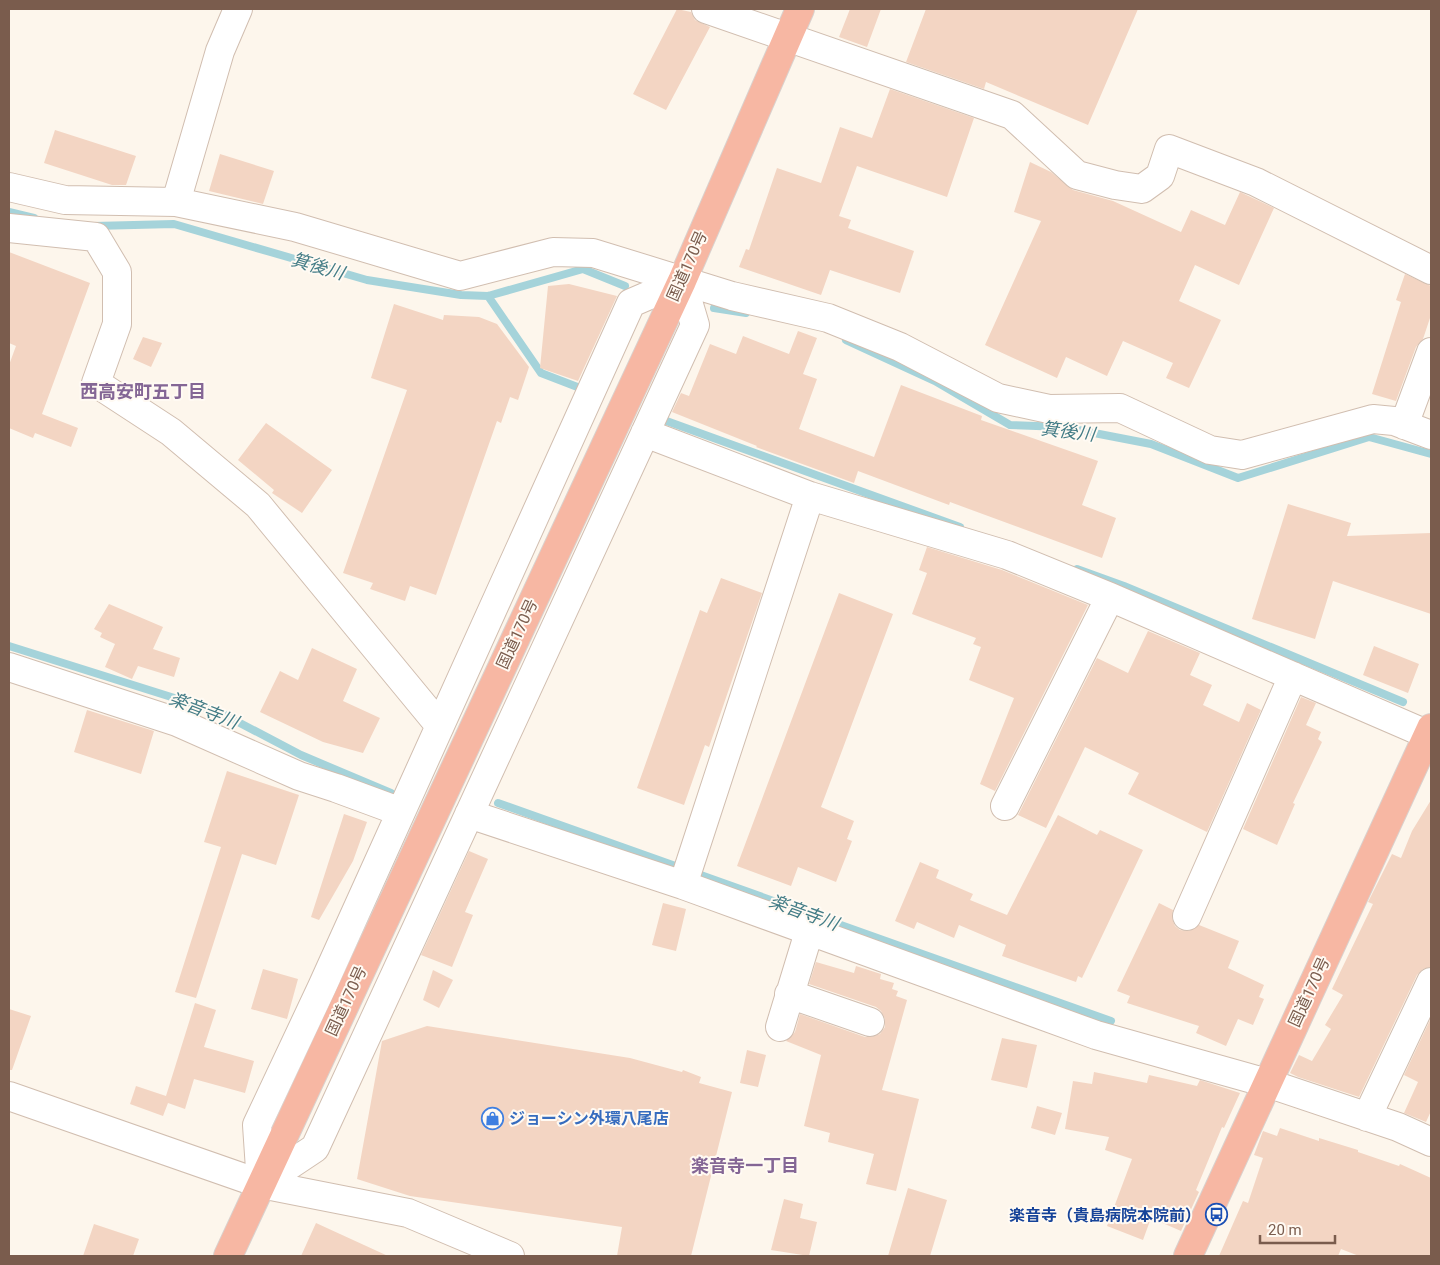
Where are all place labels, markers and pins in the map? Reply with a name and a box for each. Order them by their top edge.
shop icon: ジョーシン外環八尾店 [481,1106,505,1130]
place label: ジョーシン外環八尾店 [509,1109,669,1128]
bus stop icon: 楽音寺（貴島病院本院前） [1205,1203,1229,1227]
place label: 楽音寺（貴島病院本院前） [1009,1206,1201,1225]

